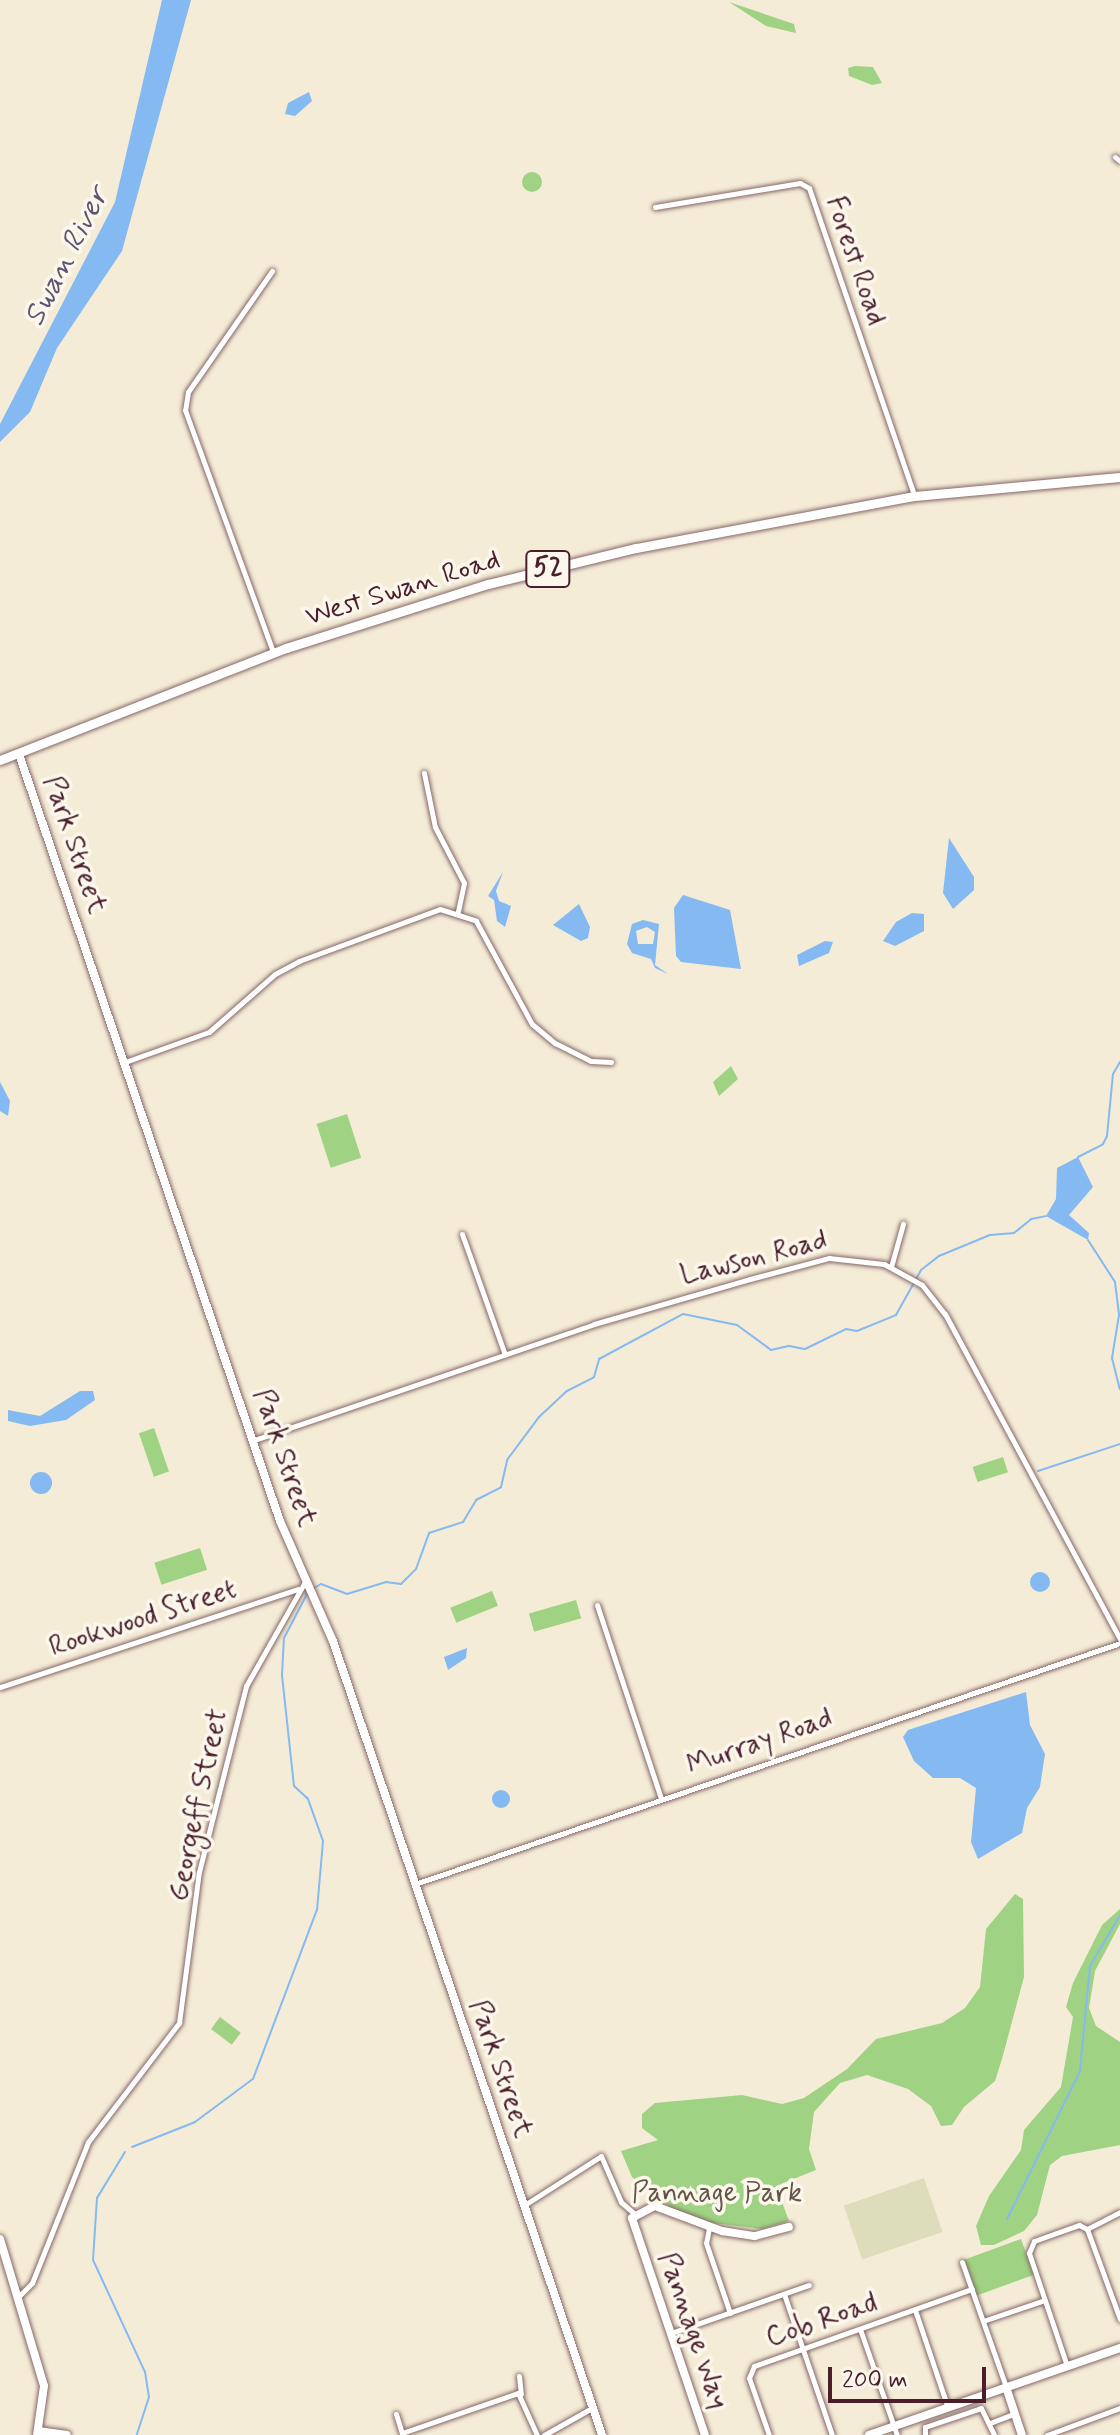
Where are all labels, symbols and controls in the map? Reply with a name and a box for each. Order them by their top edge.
water label: Swan River [17,182,117,332]
street label: Forest Road [817,192,893,330]
street label: West Swan Road [303,544,503,634]
road number: 52 [524,547,572,591]
street label: Park Street [35,772,113,918]
street label: Lawson Road [677,1225,831,1293]
street label: Park Street [245,1385,323,1531]
street label: Rookwood Street [43,1572,243,1666]
street label: Murray Road [682,1702,838,1784]
street label: Georgeff Street [162,1706,236,1904]
street label: Park Street [461,1996,539,2142]
park label: Pannage Park [633,2177,801,2211]
street label: Pannage Way [649,2247,735,2415]
street label: Cob Road [764,2287,880,2355]
scale bar [832,2351,990,2401]
text: 200 m [842,2365,908,2396]

